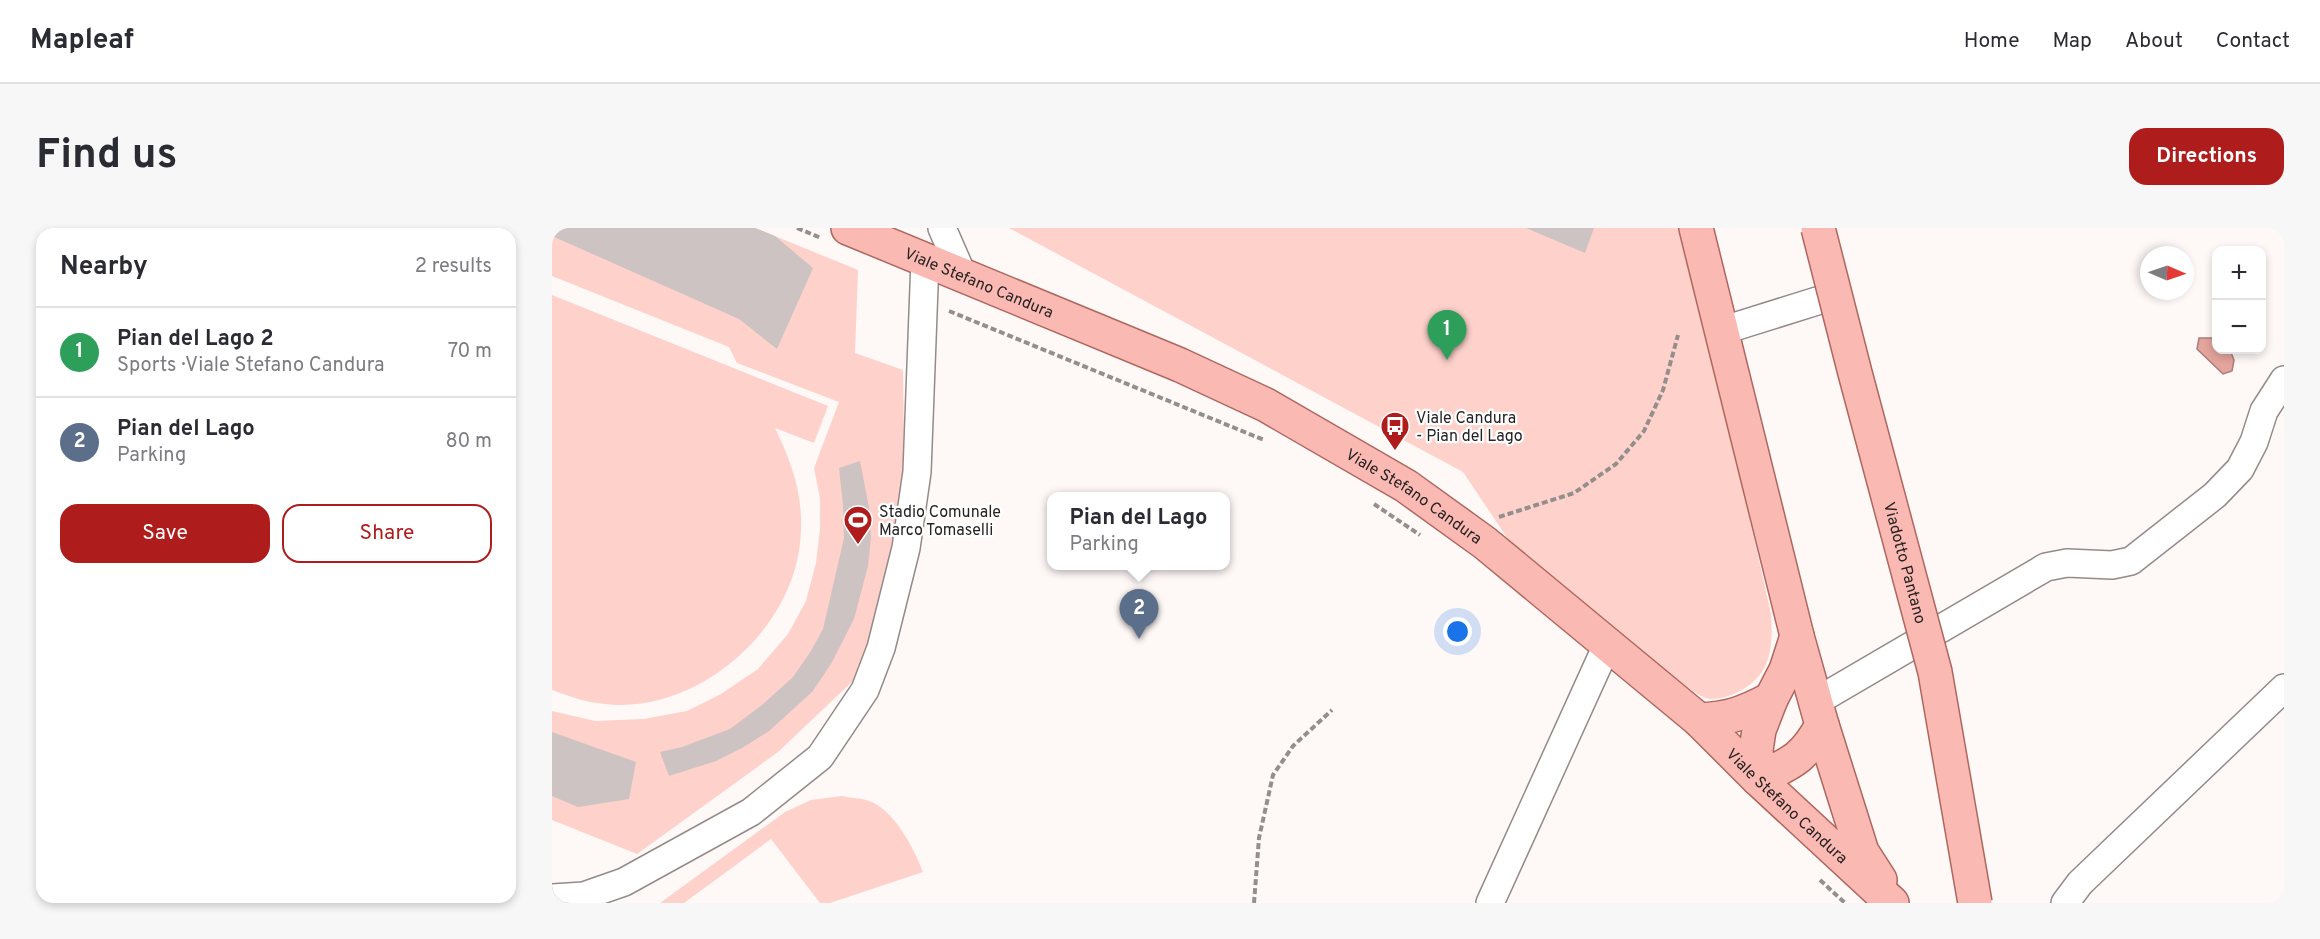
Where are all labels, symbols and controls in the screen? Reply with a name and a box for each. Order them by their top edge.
text: Mapleaf [30,23,134,59]
text: Home [1964,28,2020,55]
text: Map [2053,28,2092,55]
text: About [2125,28,2183,55]
text: Contact [2216,28,2290,55]
button: Directions [2129,128,2284,185]
text: Find us [36,130,177,183]
street label: Viale Stefano Candura [901,244,1056,324]
north arrow [2140,246,2194,300]
map controls [2212,246,2266,354]
button: + [2212,246,2266,300]
text: Nearby [60,251,148,284]
text: 2 results [415,254,492,280]
button: − [2212,300,2266,354]
pin: 1 [1428,310,1466,360]
text: Pian del Lago 2 [117,326,274,353]
text: 1 [76,339,84,365]
text: 70 m [448,339,492,365]
text: Sports · Viale Stefano Candura [117,353,385,379]
place label: Viale Candura - Pian del Lago [1416,409,1523,447]
bus stop icon: Viale Candura - Pian del Lago [1379,410,1411,452]
text: Pian del Lago [117,416,255,443]
text: 2 [73,429,86,455]
text: 80 m [446,429,492,455]
text: Parking [117,443,186,469]
street label: Viale Stefano Candura [1341,445,1485,550]
popup [1047,492,1230,570]
street label: Viadotto Pantano [1878,500,1930,626]
place label: Stadio Comunale Marco Tomaselli [879,503,1001,541]
button: Save [60,504,270,563]
button: Share [282,504,492,563]
sports icon: Stadio Comunale Marco Tomaselli [842,504,874,546]
text: Pian del Lago [1070,505,1207,532]
text: Parking [1070,532,1139,558]
pin: 2 [1120,590,1158,639]
your location [1443,617,1472,646]
street label: Viale Stefano Candura [1721,745,1851,869]

